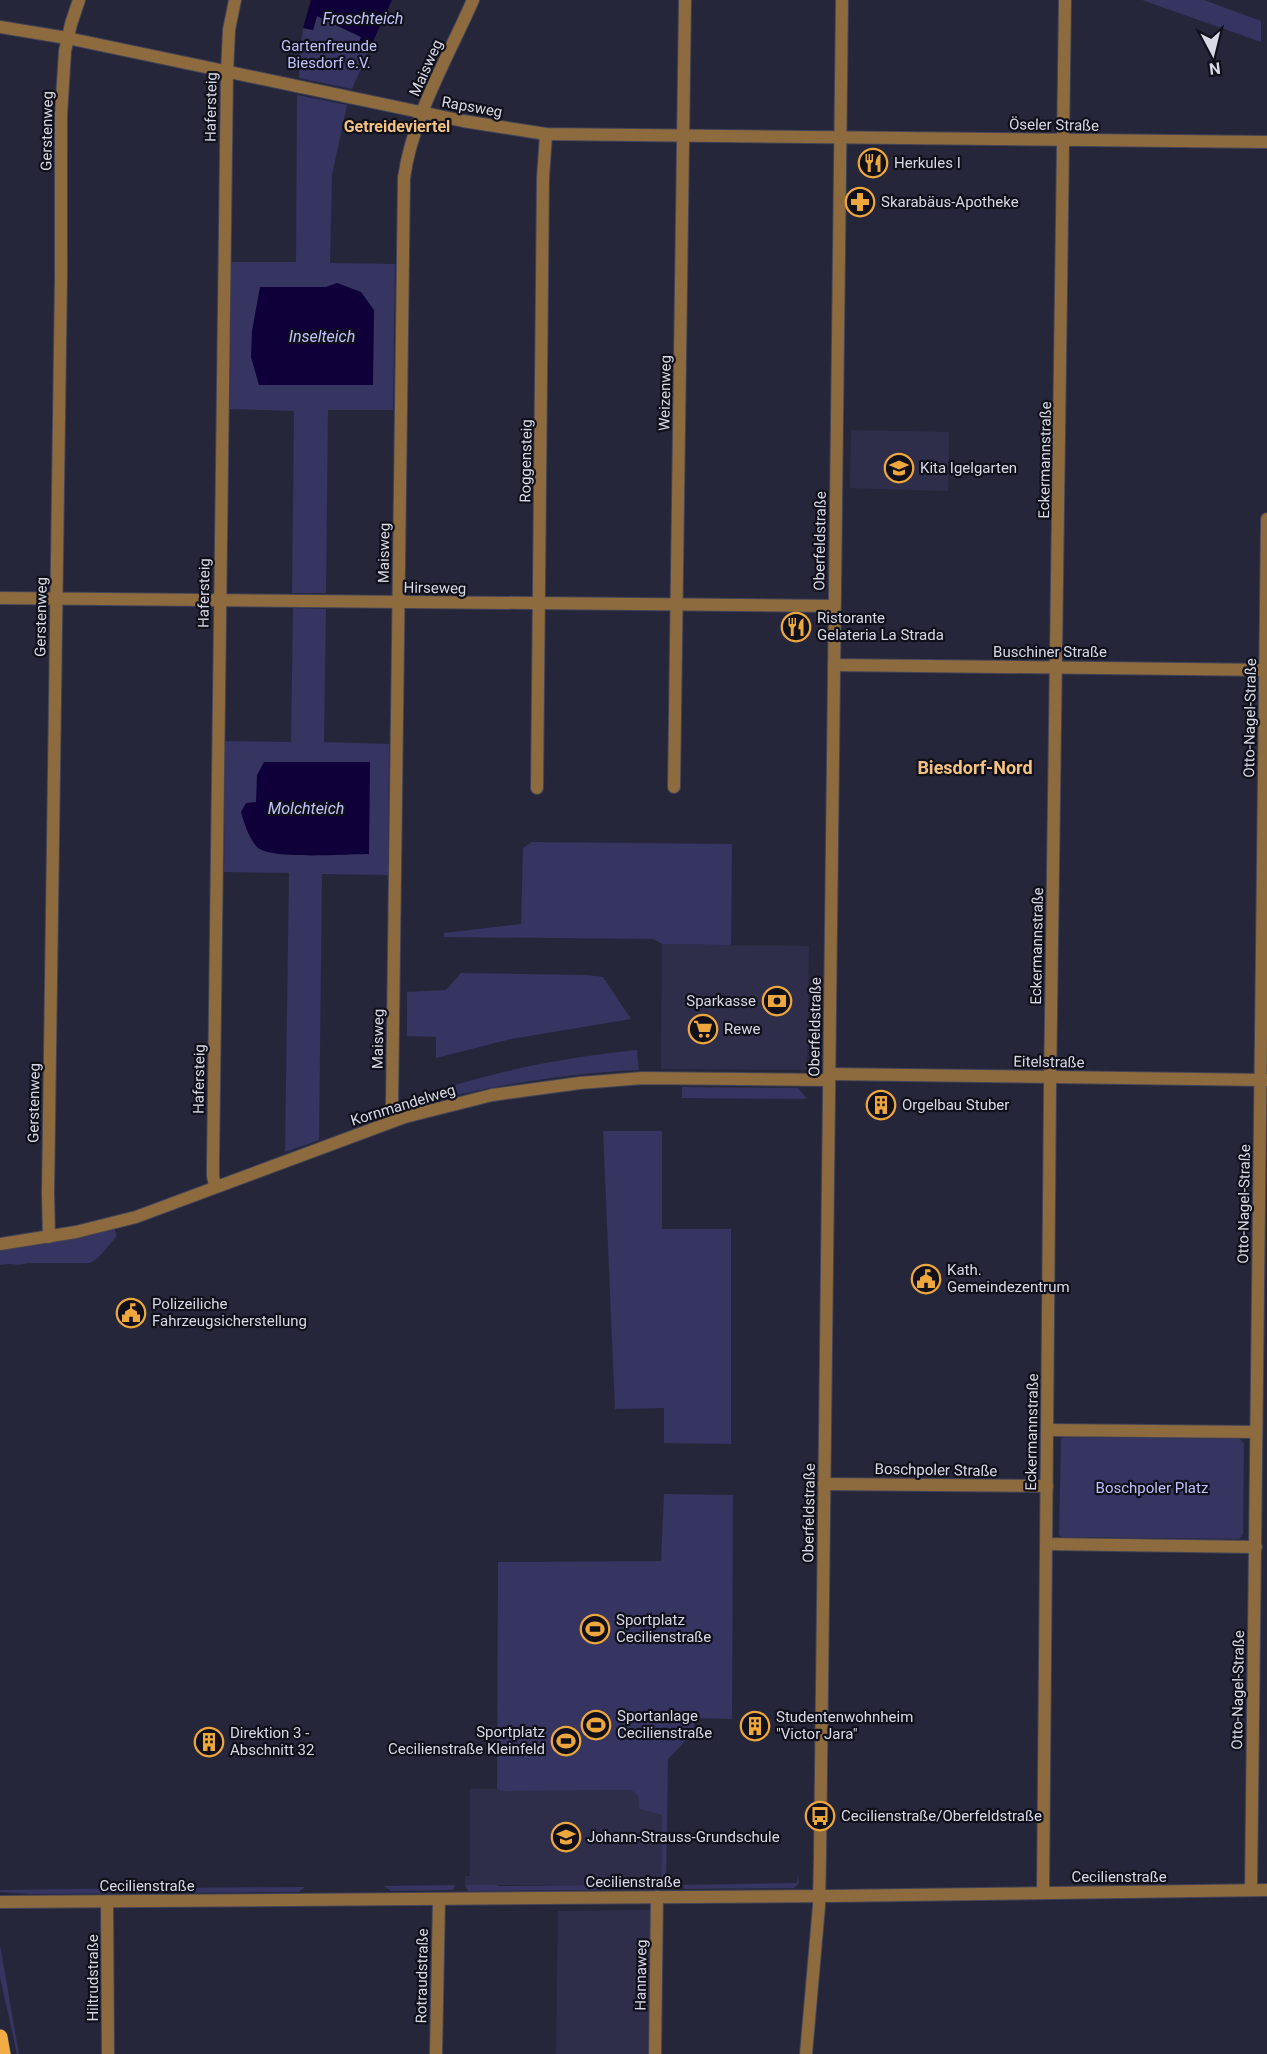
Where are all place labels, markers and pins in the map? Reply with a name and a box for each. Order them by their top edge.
restaurant icon: Herkules I [857,147,889,179]
place label: Herkules I [894,154,961,172]
pharmacy icon: Skarabäus-Apotheke [844,186,876,218]
place label: Skarabäus-Apotheke [881,193,1019,211]
school or university icon: Kita Igelgarten [883,452,915,484]
place label: Kita Igelgarten [920,459,1017,477]
place label: Ristorante Gelateria La Strada [817,609,944,644]
restaurant icon: Ristorante Gelateria La Strada [780,611,812,643]
bank icon: Sparkasse [761,985,793,1017]
place label: Sparkasse [686,992,756,1010]
supermarket icon: Rewe [687,1013,719,1045]
place label: Rewe [724,1020,760,1038]
building icon: Orgelbau Stuber [865,1089,897,1121]
place label: Orgelbau Stuber [902,1096,1009,1114]
place label: Kath. Gemeindezentrum [947,1261,1070,1296]
public building icon: Kath. Gemeindezentrum [910,1263,942,1295]
place label: Polizeiliche Fahrzeugsicherstellung [152,1295,307,1330]
public building icon: Polizeiliche Fahrzeugsicherstellung [115,1297,147,1329]
place label: Sportplatz Cecilienstraße [616,1611,711,1646]
sports icon: Sportplatz Cecilienstraße [579,1613,611,1645]
place label: Sportanlage Cecilienstraße [617,1707,712,1742]
place label: Studentenwohnheim "Victor Jara" [776,1708,913,1743]
sports icon: Sportanlage Cecilienstraße [580,1709,612,1741]
building icon: Studentenwohnheim "Victor Jara" [739,1710,771,1742]
place label: Sportplatz Cecilienstraße Kleinfeld [388,1723,545,1758]
place label: Direktion 3 - Abschnitt 32 [230,1724,314,1759]
sports icon: Sportplatz Cecilienstraße Kleinfeld [550,1725,582,1757]
building icon: Direktion 3 - Abschnitt 32 [193,1726,225,1758]
bus stop icon: Cecilienstraße/Oberfeldstraße [804,1800,836,1832]
place label: Cecilienstraße/Oberfeldstraße [841,1807,1042,1825]
school or university icon: Johann-Strauss-Grundschule [550,1821,582,1853]
place label: Johann-Strauss-Grundschule [587,1828,780,1846]

